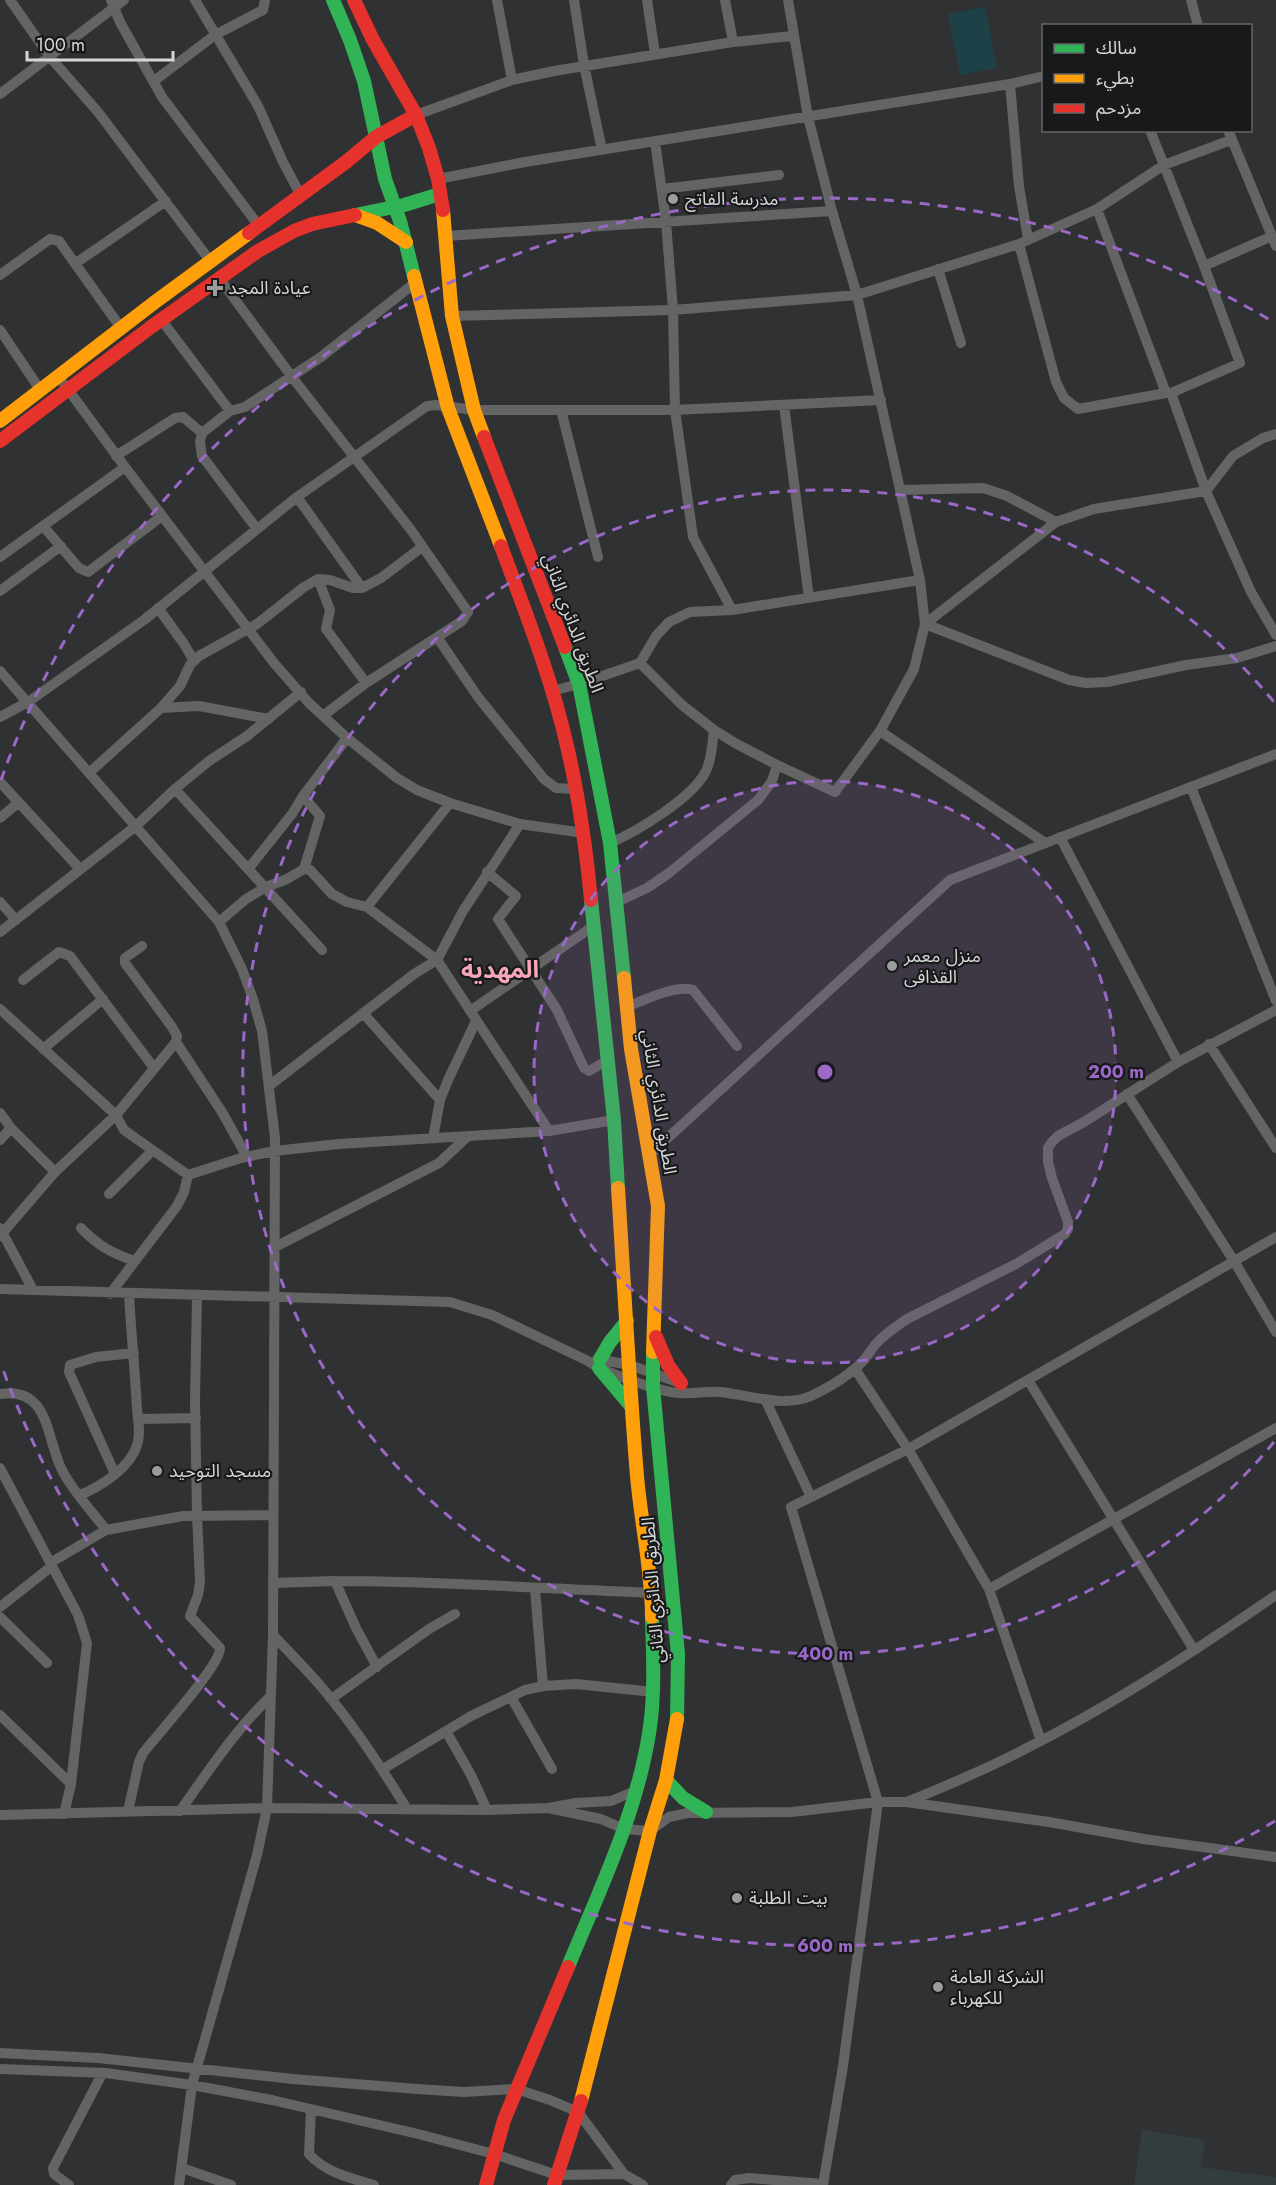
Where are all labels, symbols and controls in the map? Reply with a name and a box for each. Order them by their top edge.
scale bar [27,24,172,62]
legend [1042,24,1252,132]
text: 100 m [36,32,85,58]
text: سالك [1096,35,1137,61]
text: بطيء [1096,65,1134,91]
text: مزدحم [1096,95,1141,121]
place label: مدرسة الفاتح [685,186,779,212]
marker: مدرسة الفاتح [666,192,680,206]
place label: عيادة المجد [228,275,311,301]
marker: عيادة المجد [206,279,224,297]
street label: الطريق الدائري الثاني [536,550,610,696]
place label: منزل معمر القذافى [903,943,981,990]
district label: المهدية [461,952,539,987]
marker: منزل معمر القذافى [885,959,899,973]
street label: الطريق الدائري الثاني [635,1028,683,1176]
text: 200 m [1088,1059,1144,1085]
centre of rings [815,1062,835,1082]
place label: مسجد التوحيد [169,1458,271,1484]
marker: مسجد التوحيد [150,1464,164,1478]
street label: الطريق الدائري الثاني [635,1516,671,1664]
text: 400 m [797,1641,853,1667]
place label: بيت الطلبة [749,1885,828,1911]
marker: بيت الطلبة [730,1891,744,1905]
text: 600 m [797,1933,853,1959]
place label: الشركة العامة للكهرباء [950,1964,1044,2011]
marker: الشركة العامة للكهرباء [931,1980,945,1994]

